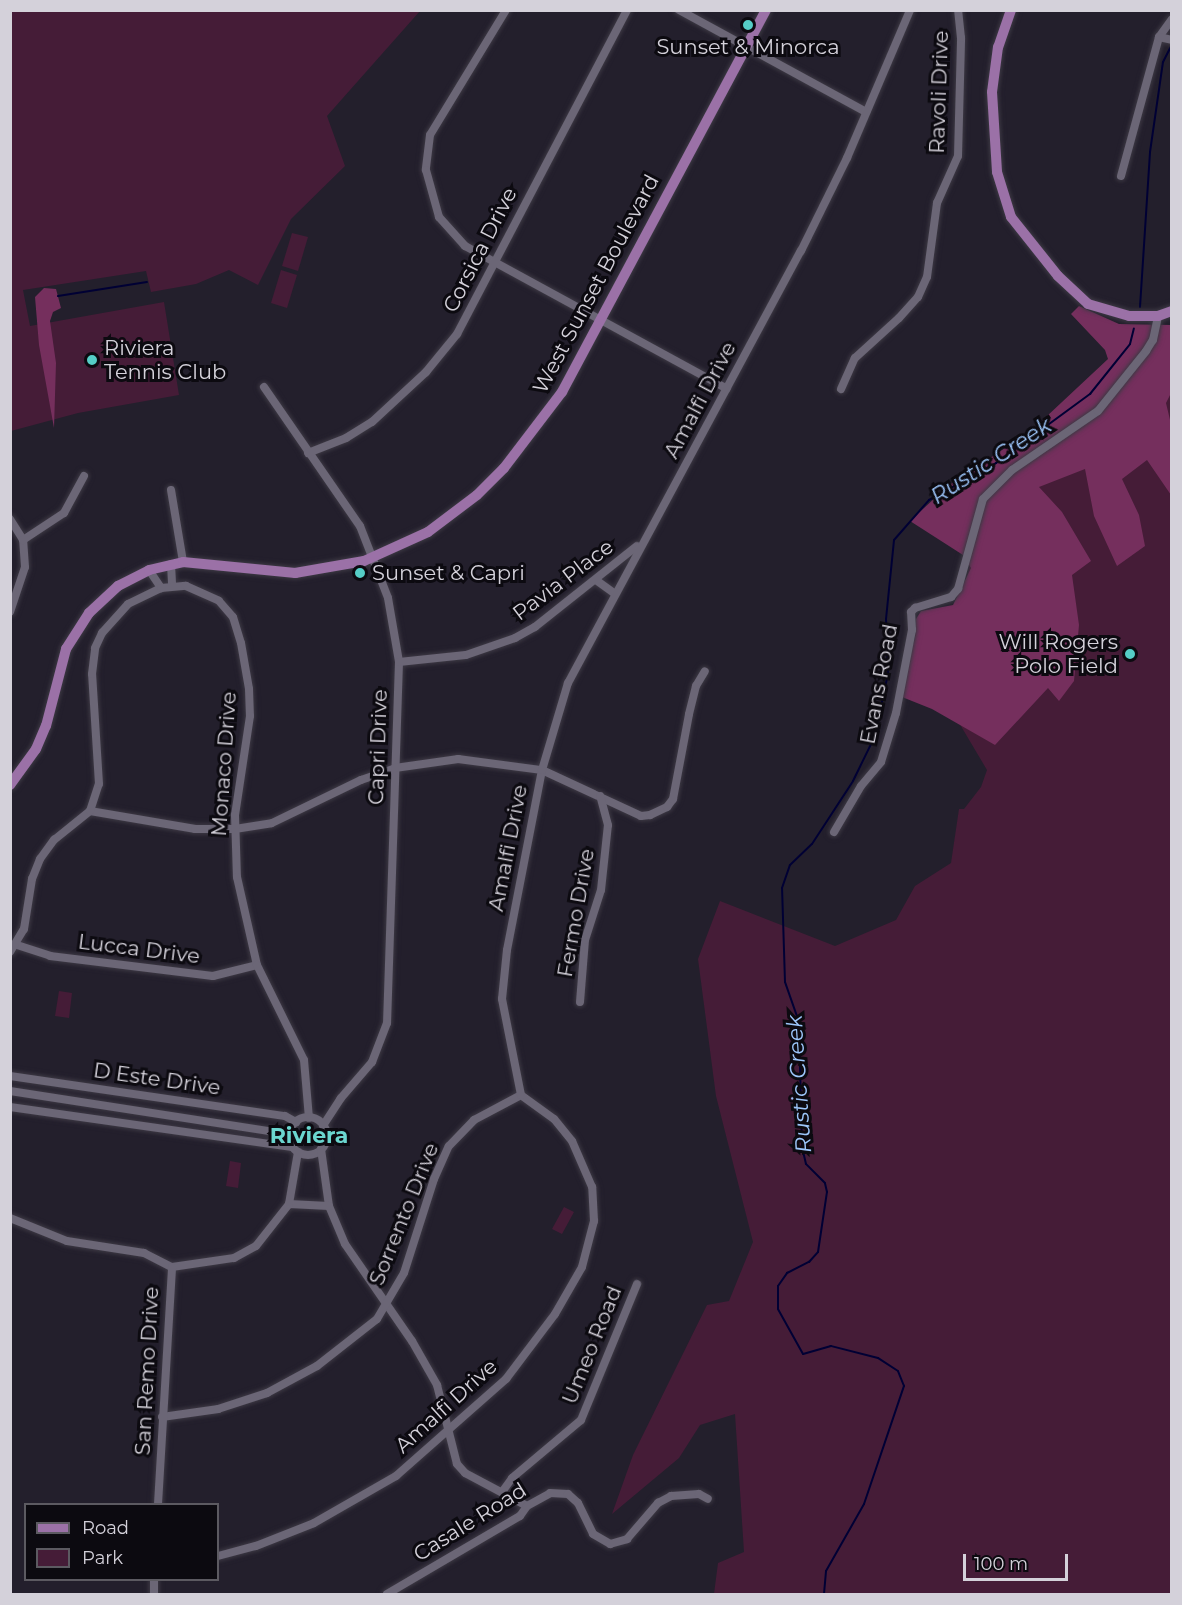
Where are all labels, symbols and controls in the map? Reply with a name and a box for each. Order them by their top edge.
marker: Sunset & Minorca [741,18,755,32]
street label: Ravoli Drive [924,30,954,154]
place label: Sunset & Minorca [656,34,840,60]
street label: West Sunset Boulevard [528,170,664,398]
street label: Corsica Drive [438,183,522,317]
place label: Riviera Tennis Club [104,335,226,385]
street label: Amalfi Drive [659,337,741,463]
marker: Riviera Tennis Club [85,353,99,367]
water label: Rustic Creek [926,412,1056,510]
street label: Pavia Place [508,534,618,626]
place label: Sunset & Capri [372,560,525,586]
marker: Sunset & Capri [353,566,367,580]
street label: Evans Road [855,622,903,746]
place label: Will Rogers Polo Field [999,629,1118,679]
marker: Will Rogers Polo Field [1123,647,1137,661]
street label: Capri Drive [363,689,393,805]
street label: Monaco Drive [206,691,242,837]
street label: Amalfi Drive [483,783,533,913]
street label: Fermo Drive [552,847,600,979]
street label: Lucca Drive [77,929,201,969]
water label: Rustic Creek [781,1014,817,1154]
street label: D Este Drive [92,1058,222,1100]
district label: Riviera [270,1123,348,1149]
street label: Sorrento Drive [364,1139,444,1289]
street label: Umeo Road [557,1282,627,1408]
street label: San Remo Drive [130,1286,164,1456]
street label: Amalfi Drive [390,1354,502,1458]
street label: Casale Road [409,1477,531,1567]
legend [24,1503,219,1581]
text: Road [82,1517,129,1539]
scale bar [966,1542,1071,1580]
text: Park [82,1547,123,1569]
text: 100 m [974,1553,1028,1575]

